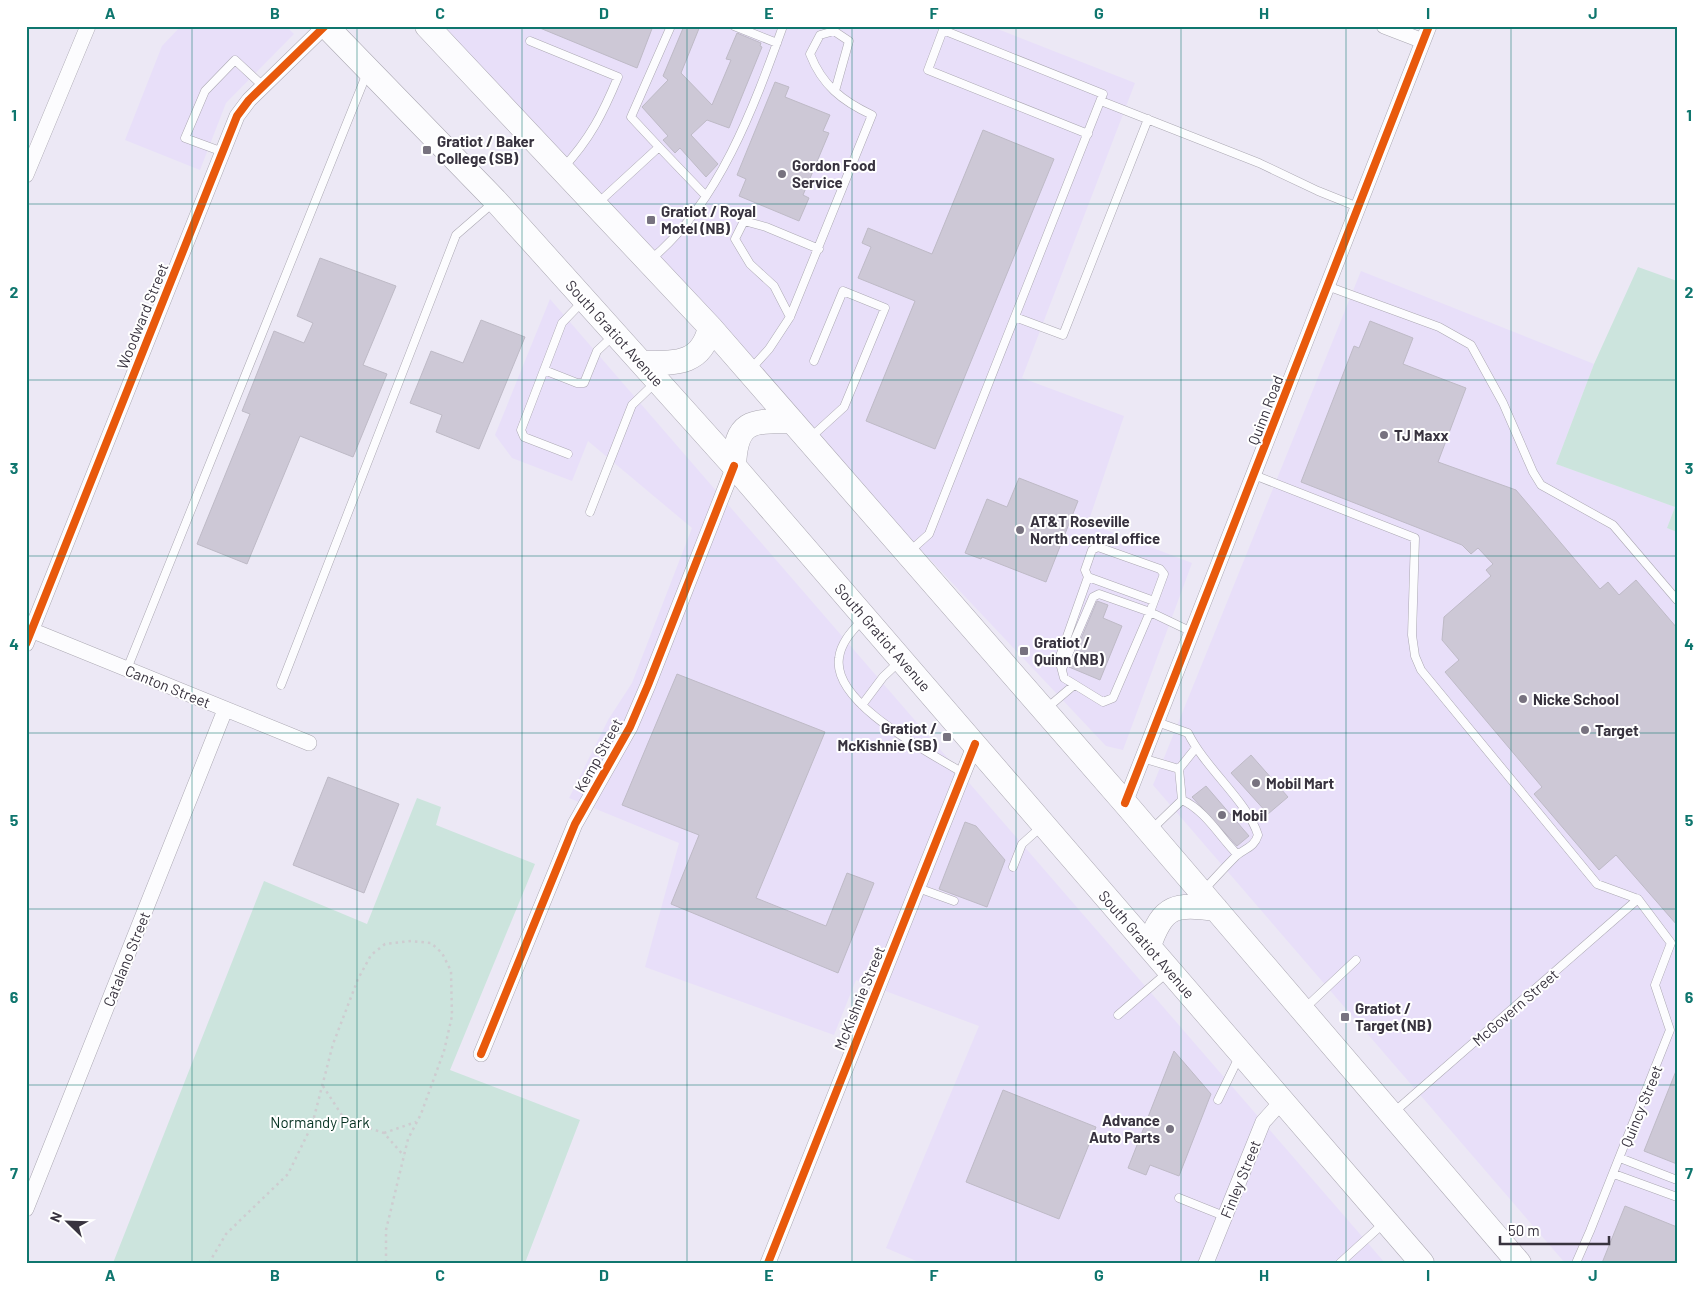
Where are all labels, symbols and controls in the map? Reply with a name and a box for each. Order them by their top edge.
text: A [105,3,116,22]
text: B [270,3,280,22]
text: C [435,3,445,22]
text: D [599,3,609,22]
text: E [764,3,774,22]
text: F [930,3,939,22]
text: G [1094,3,1104,22]
text: H [1259,3,1269,22]
text: I [1426,3,1430,22]
text: J [1588,3,1598,22]
text: 1 [11,105,17,124]
text: 1 [1686,105,1692,124]
place label: Gratiot / Baker College (SB) [437,132,535,167]
marker: Gratiot / Baker College (SB) [421,144,433,156]
place label: Gordon Food Service [792,156,876,191]
marker: Gordon Food Service [776,168,788,180]
place label: Gratiot / Royal Motel (NB) [661,202,756,237]
marker: Gratiot / Royal Motel (NB) [645,214,657,226]
street label: Woodward Street [113,260,171,372]
street label: South Gratiot Avenue [562,276,668,390]
text: 2 [10,282,19,301]
text: 2 [1685,282,1694,301]
street label: Quinn Road [1244,373,1286,447]
place label: TJ Maxx [1394,426,1449,444]
marker: TJ Maxx [1378,429,1390,441]
text: 3 [10,458,18,477]
text: 3 [1685,458,1693,477]
place label: AT&T Roseville North central office [1030,512,1160,547]
marker: AT&T Roseville North central office [1014,524,1026,536]
street label: South Gratiot Avenue [831,579,935,695]
place label: Gratiot / Quinn (NB) [1034,633,1105,668]
text: 4 [9,634,19,653]
text: 4 [1684,634,1694,653]
marker: Gratiot / Quinn (NB) [1018,645,1030,657]
street label: Canton Street [123,661,213,711]
place label: Nicke School [1533,690,1619,708]
marker: Nicke School [1517,693,1529,705]
street label: Kemp Street [570,715,626,795]
place label: Gratiot / McKishnie (SB) [837,719,938,754]
place label: Target [1595,721,1639,739]
marker: Target [1579,724,1591,736]
marker: Gratiot / McKishnie (SB) [941,731,953,743]
place label: Mobil Mart [1266,774,1335,792]
marker: Mobil Mart [1250,777,1262,789]
place label: Mobil [1232,806,1267,824]
marker: Mobil [1216,809,1228,821]
text: 5 [10,810,19,829]
text: 5 [1685,810,1694,829]
street label: South Gratiot Avenue [1095,886,1199,1002]
street label: Catalano Street [99,909,153,1009]
street label: McKishnie Street [830,943,888,1053]
street label: McGovern Street [1468,965,1562,1049]
text: 6 [10,987,19,1006]
text: 6 [1685,987,1694,1006]
place label: Gratiot / Target (NB) [1355,999,1432,1034]
marker: Gratiot / Target (NB) [1339,1011,1351,1023]
street label: Quincy Street [1616,1062,1666,1150]
place label: Advance Auto Parts [1089,1111,1160,1146]
park label: Normandy Park [270,1113,370,1131]
marker: Advance Auto Parts [1164,1123,1176,1135]
street label: Finley Street [1216,1137,1264,1221]
text: 7 [10,1163,18,1182]
text: 7 [1685,1163,1693,1182]
north arrow [42,1196,92,1246]
text: N [46,1209,65,1224]
scale bar [1500,1214,1609,1246]
text: 50 m [1508,1221,1540,1239]
text: A [105,1265,116,1284]
text: B [270,1265,280,1284]
text: C [435,1265,445,1284]
text: D [599,1265,609,1284]
text: E [764,1265,774,1284]
text: F [930,1265,939,1284]
text: G [1094,1265,1104,1284]
text: H [1259,1265,1269,1284]
text: I [1426,1265,1430,1284]
text: J [1588,1265,1598,1284]

